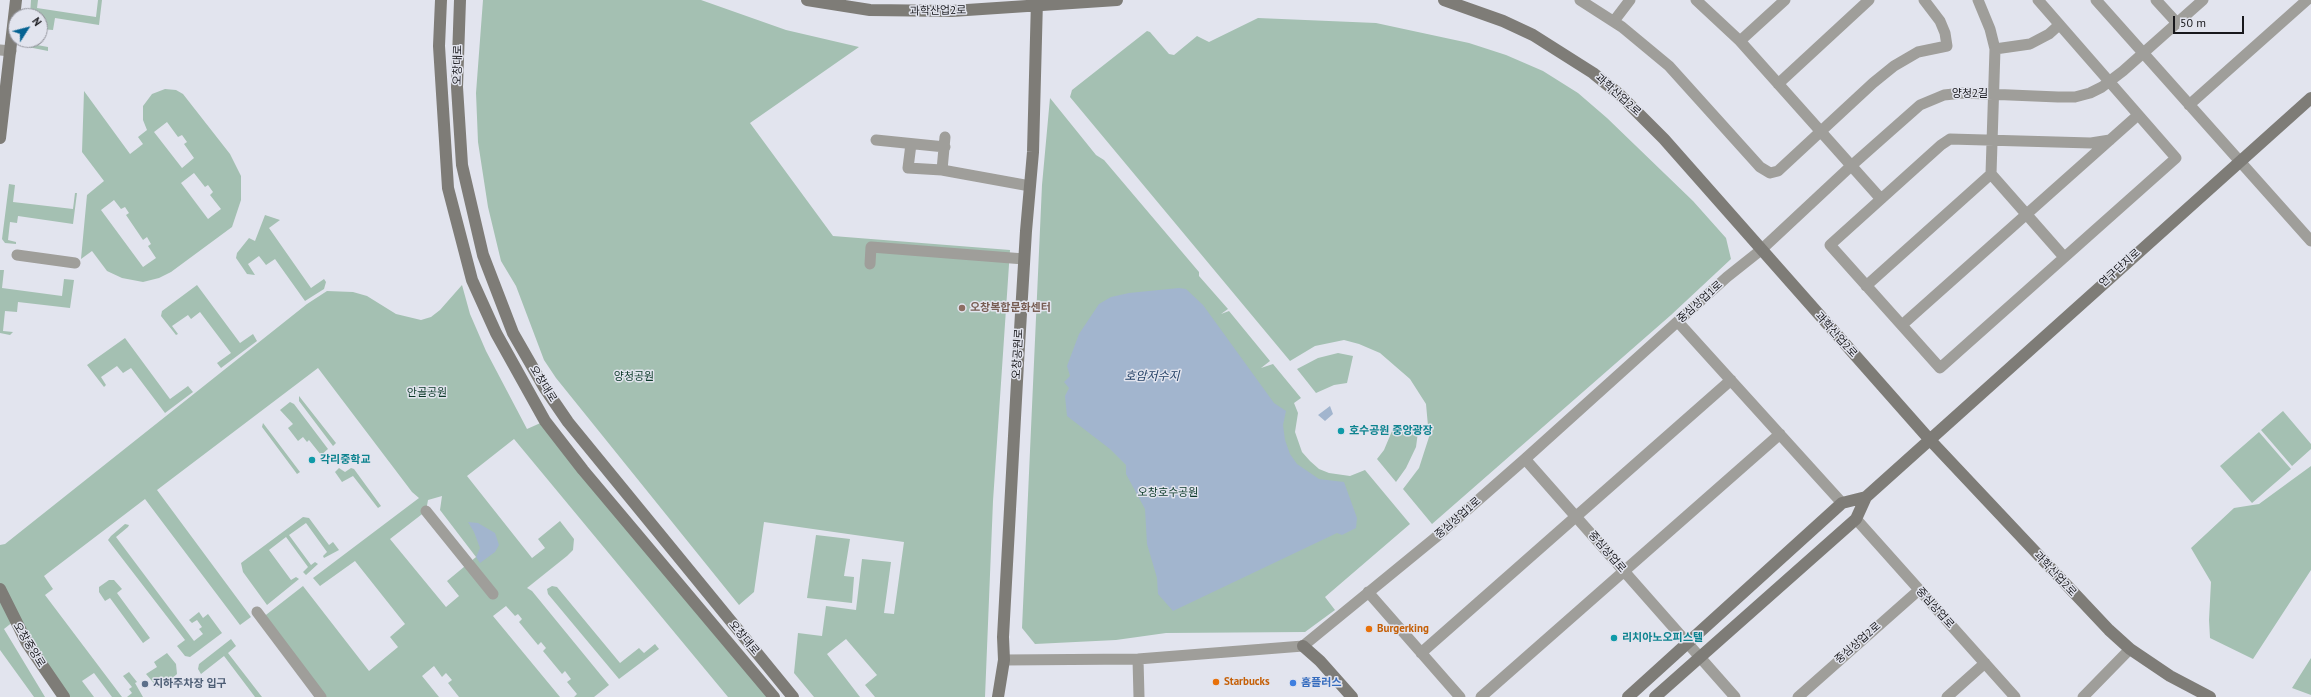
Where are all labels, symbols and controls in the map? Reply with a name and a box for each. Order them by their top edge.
street label: 과학산업2로 [910,4,966,18]
north arrow [8,8,48,48]
scale bar [2175,8,2246,34]
text: N [29,14,45,29]
text: 50 m [2180,15,2206,30]
street label: 오창대로 [451,45,465,85]
street label: 과학산업2로 [1593,71,1643,119]
street label: 양청2길 [1952,87,1988,101]
street label: 연구단지로 [2097,246,2143,290]
street label: 중심상업1로 [1675,278,1725,326]
place label: 오창복합문화센터 [970,301,1051,315]
marker: 오창복합문화센터 [957,303,967,313]
street label: 과학산업2로 [1812,310,1860,360]
street label: 오창공원로 [1010,328,1026,380]
street label: 오창대로 [527,363,559,405]
park label: 양청공원 [614,370,654,384]
water label: 호암저수지 [1124,370,1180,384]
park label: 안골공원 [407,386,447,400]
place label: 호수공원 중앙광장 [1349,424,1433,438]
marker: 호수공원 중앙광장 [1336,426,1346,436]
place label: 각리중학교 [320,453,371,467]
marker: 각리중학교 [307,455,317,465]
park label: 오창호수공원 [1138,486,1198,500]
street label: 중심상업1로 [1432,494,1484,542]
street label: 중심상업로 [1585,529,1629,575]
street label: 과학산업2로 [2031,549,2079,599]
street label: 중심상업로 [1913,585,1957,631]
street label: 오창대로 [726,618,762,658]
street label: 중심상업2로 [1832,619,1884,667]
street label: 오창중앙로 [10,620,48,670]
place label: Burgerking [1377,622,1429,636]
marker: Burgerking [1364,624,1374,634]
place label: 리치아노오피스텔 [1622,631,1703,645]
marker: 리치아노오피스텔 [1609,633,1619,643]
place label: Starbucks [1224,675,1270,689]
place label: 홈플러스 [1301,676,1341,690]
place label: 지하주차장 입구 [153,677,227,691]
marker: Starbucks [1211,677,1221,687]
marker: 홈플러스 [1288,678,1298,688]
marker: 지하주차장 입구 [140,679,150,689]

